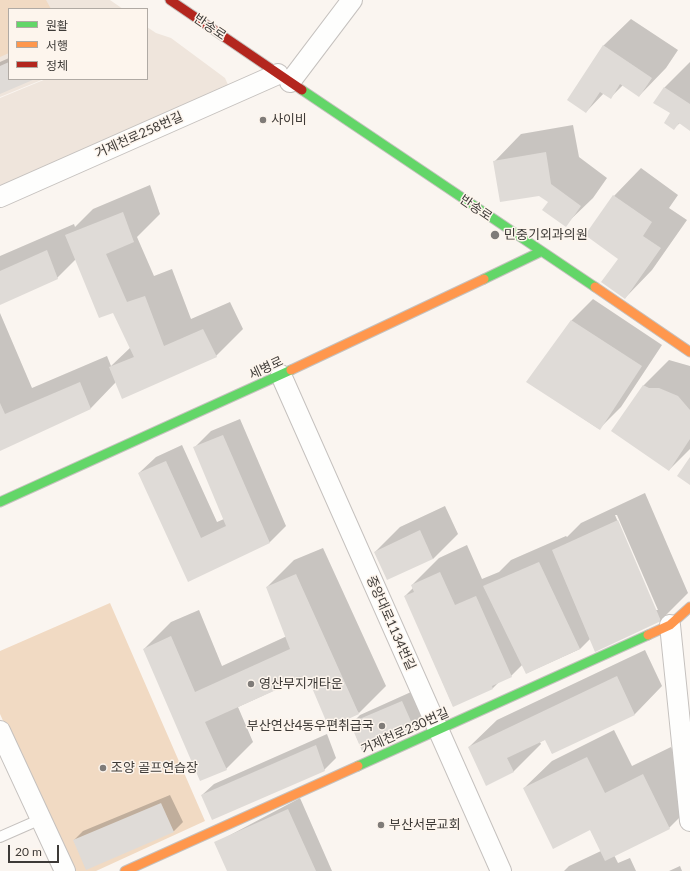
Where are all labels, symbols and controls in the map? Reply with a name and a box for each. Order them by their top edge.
legend [8,8,148,80]
street label: 반송로 [191,11,229,43]
text: 원활 [46,18,68,33]
text: 서행 [46,38,68,53]
text: 정체 [46,58,68,73]
street label: 거제천로258번길 [93,109,185,161]
place label: 사이비 [271,112,307,128]
marker: 사이비 [258,115,268,125]
street label: 반송로 [457,192,495,224]
place label: 민중기외과의원 [504,227,588,243]
marker: 민중기외과의원 [489,229,501,241]
street label: 세병로 [246,353,286,383]
street label: 중앙대로1134번길 [363,573,419,673]
place label: 영산무지개타운 [259,676,343,692]
marker: 영산무지개타운 [246,679,256,689]
street label: 거제천로230번길 [359,705,451,757]
place label: 부산연산4동우편취급국 [247,718,374,734]
marker: 부산연산4동우편취급국 [377,721,387,731]
place label: 조양 골프연습장 [111,760,198,776]
marker: 조양 골프연습장 [98,763,108,773]
place label: 부산서문교회 [389,817,461,833]
marker: 부산서문교회 [376,820,386,830]
scale bar [10,837,61,863]
text: 20 m [15,844,42,859]

